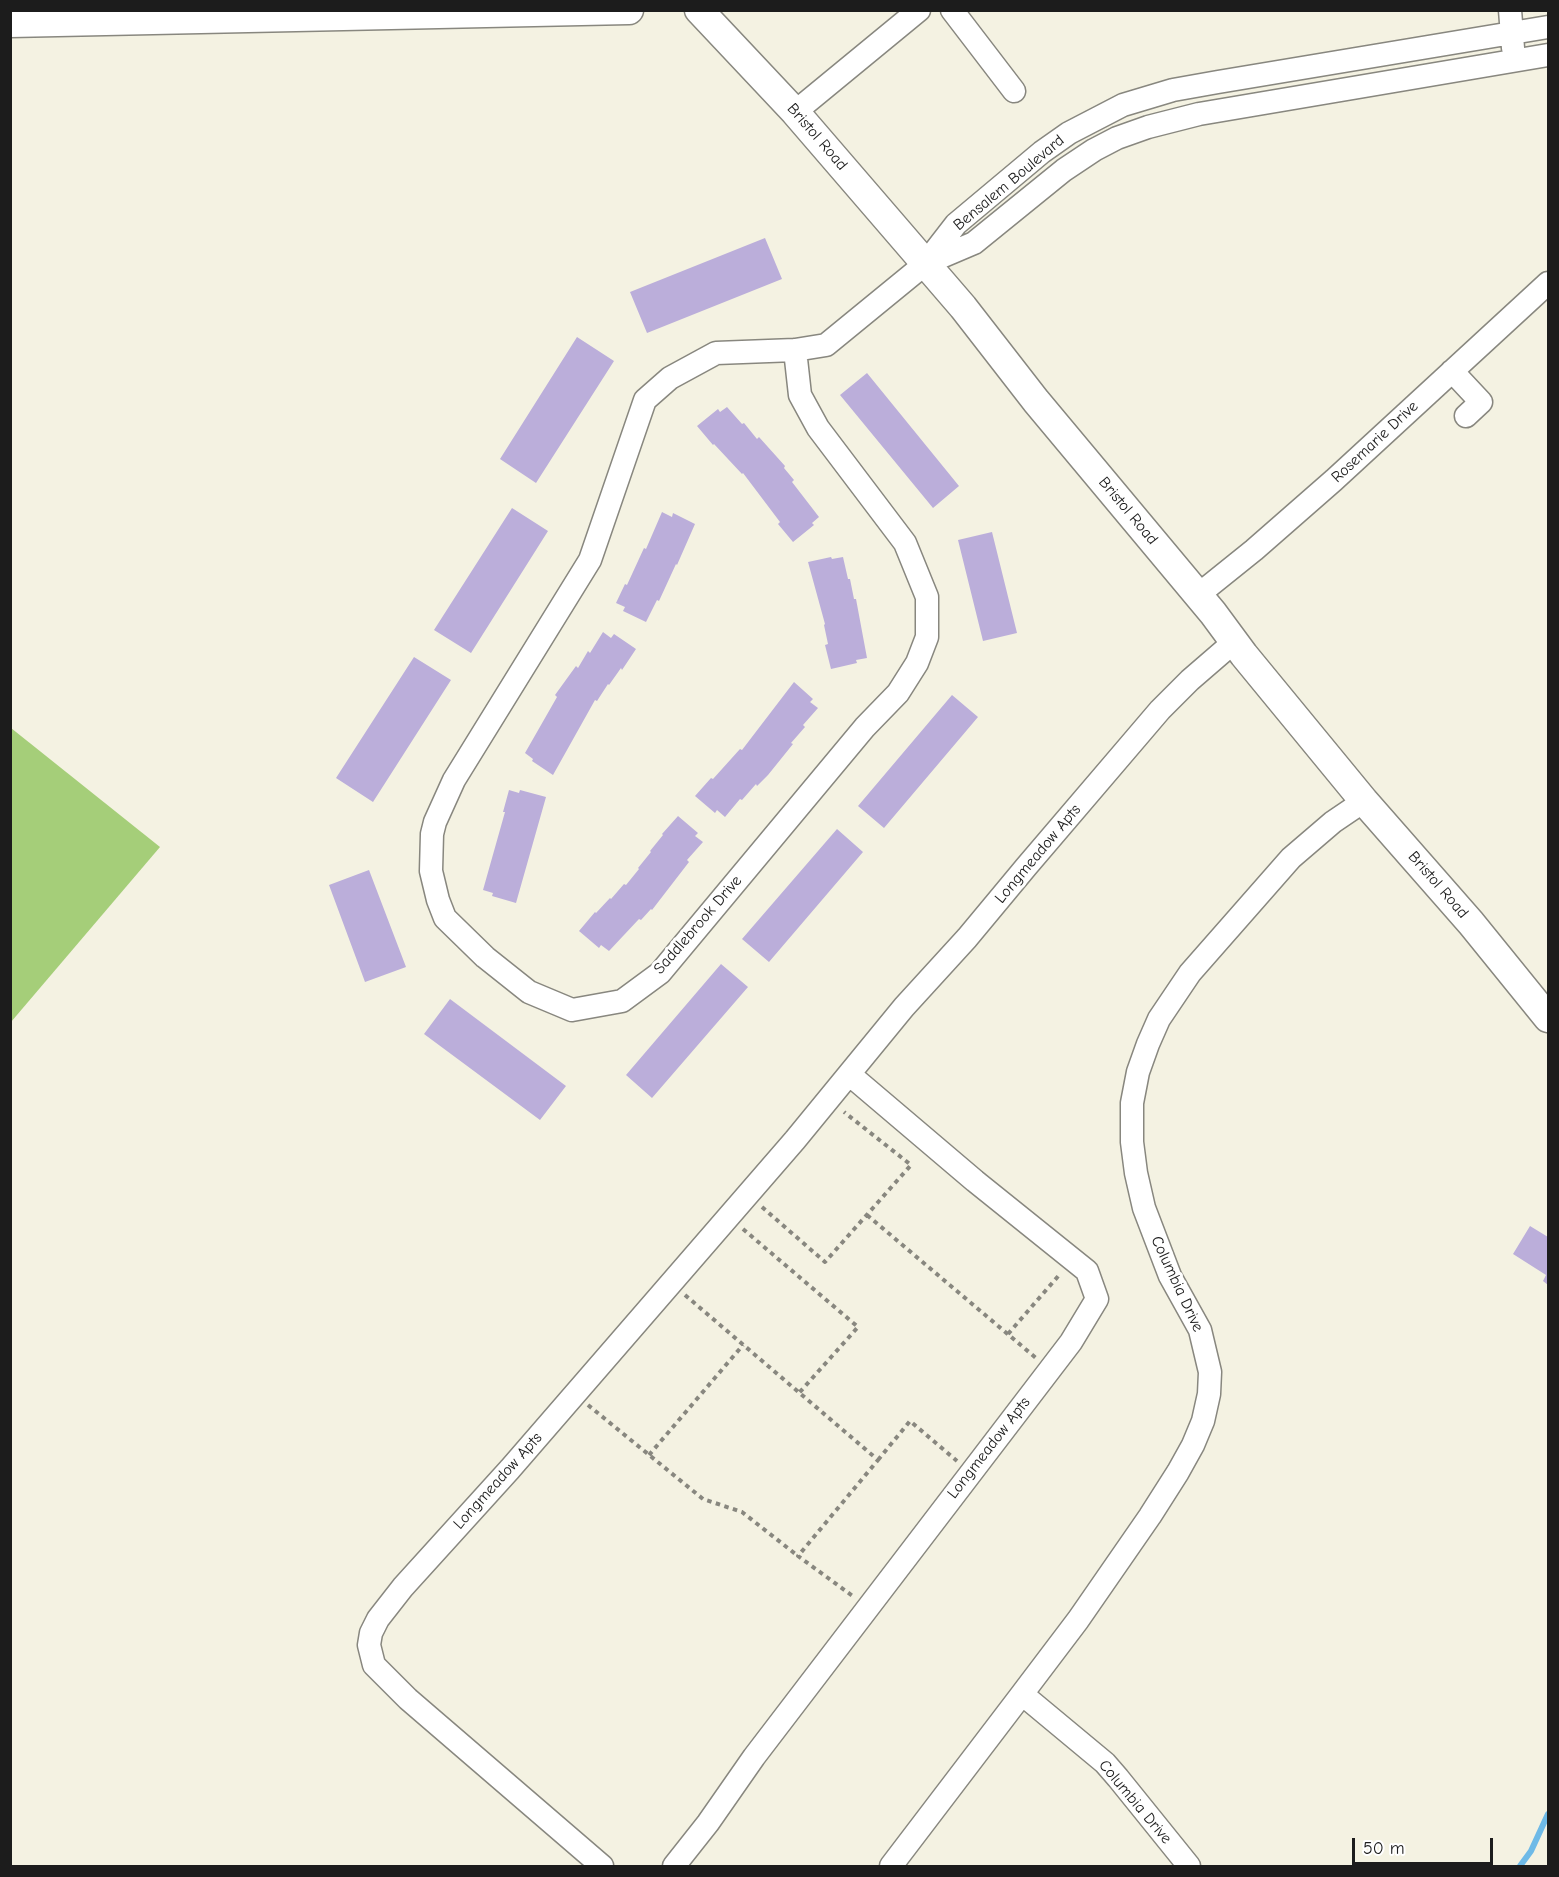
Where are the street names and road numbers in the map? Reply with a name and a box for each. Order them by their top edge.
street label: Bristol Road [783,100,851,174]
street label: Bensalem Boulevard [950,131,1068,235]
street label: Rosemarie Drive [1328,397,1422,487]
street label: Bristol Road [1094,473,1162,549]
street label: Longmeadow Apts [991,800,1085,908]
street label: Bristol Road [1404,848,1472,922]
street label: Saddlebrook Drive [650,872,746,978]
street label: Columbia Drive [1146,1233,1208,1335]
street label: Longmeadow Apts [943,1393,1035,1503]
street label: Longmeadow Apts [450,1429,546,1533]
street label: Columbia Drive [1094,1756,1176,1848]

